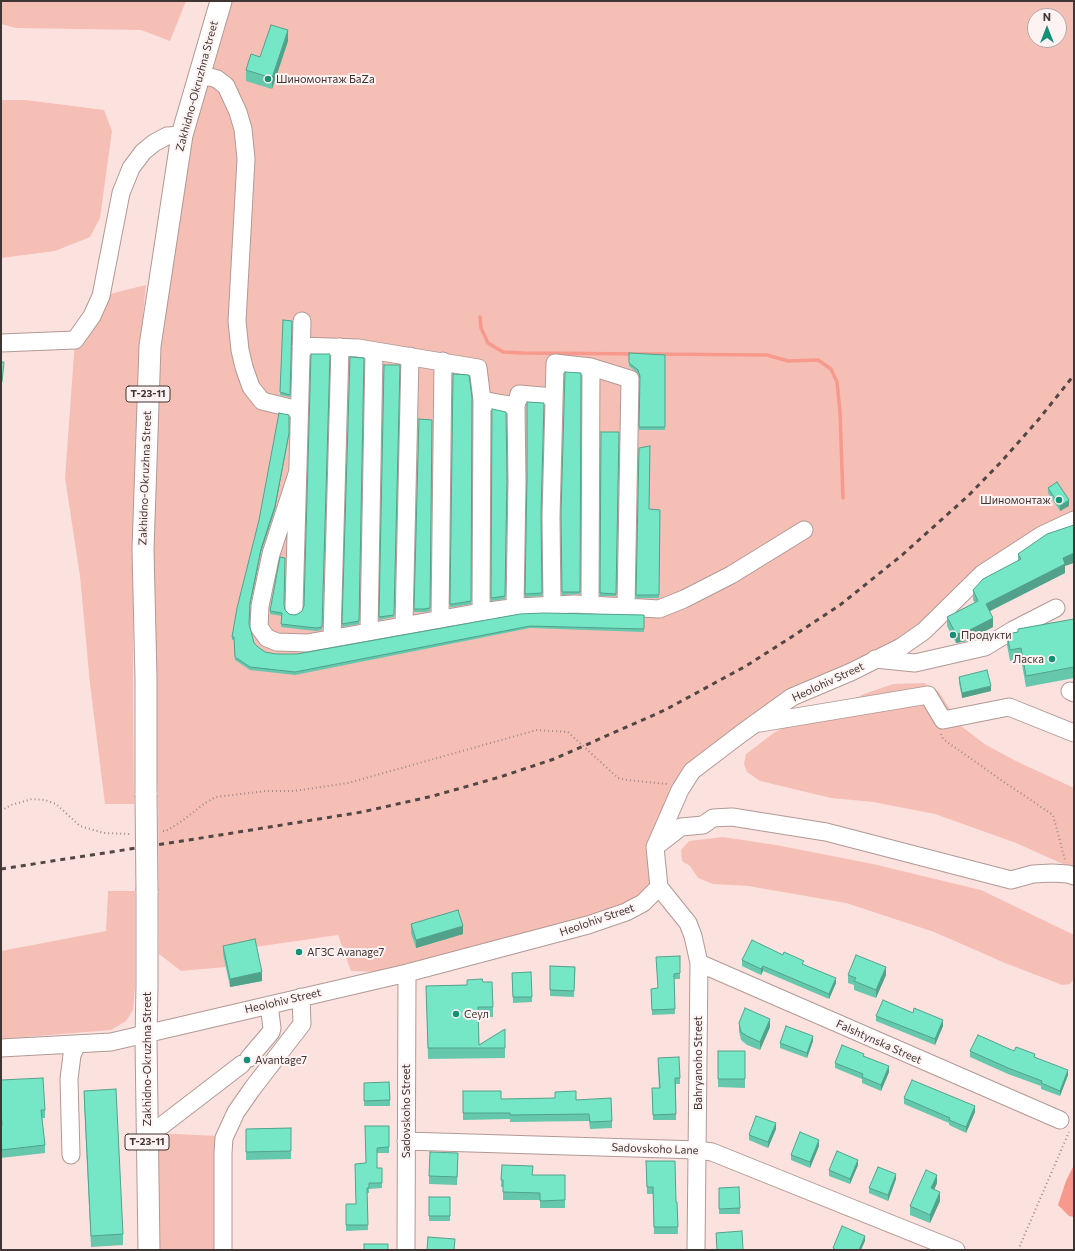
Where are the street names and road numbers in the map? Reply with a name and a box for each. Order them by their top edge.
street label: Zakhidno-Okruzhna Street [173,19,221,153]
road number: Т-23-11 [126,386,170,402]
street label: Zakhidno-Okruzhna Street [136,411,154,545]
street label: Heolohiv Street [790,660,866,704]
street label: Heolohiv Street [558,901,636,939]
street label: Heolohiv Street [244,986,322,1016]
street label: Zakhidno-Okruzhna Street [140,992,154,1126]
street label: Bahryanoho Street [691,1016,705,1110]
street label: Falshtynska Street [834,1017,924,1067]
street label: Sadovskoho Street [399,1064,413,1158]
road number: Т-23-11 [125,1134,169,1150]
street label: Sadovskoho Lane [611,1141,699,1157]

